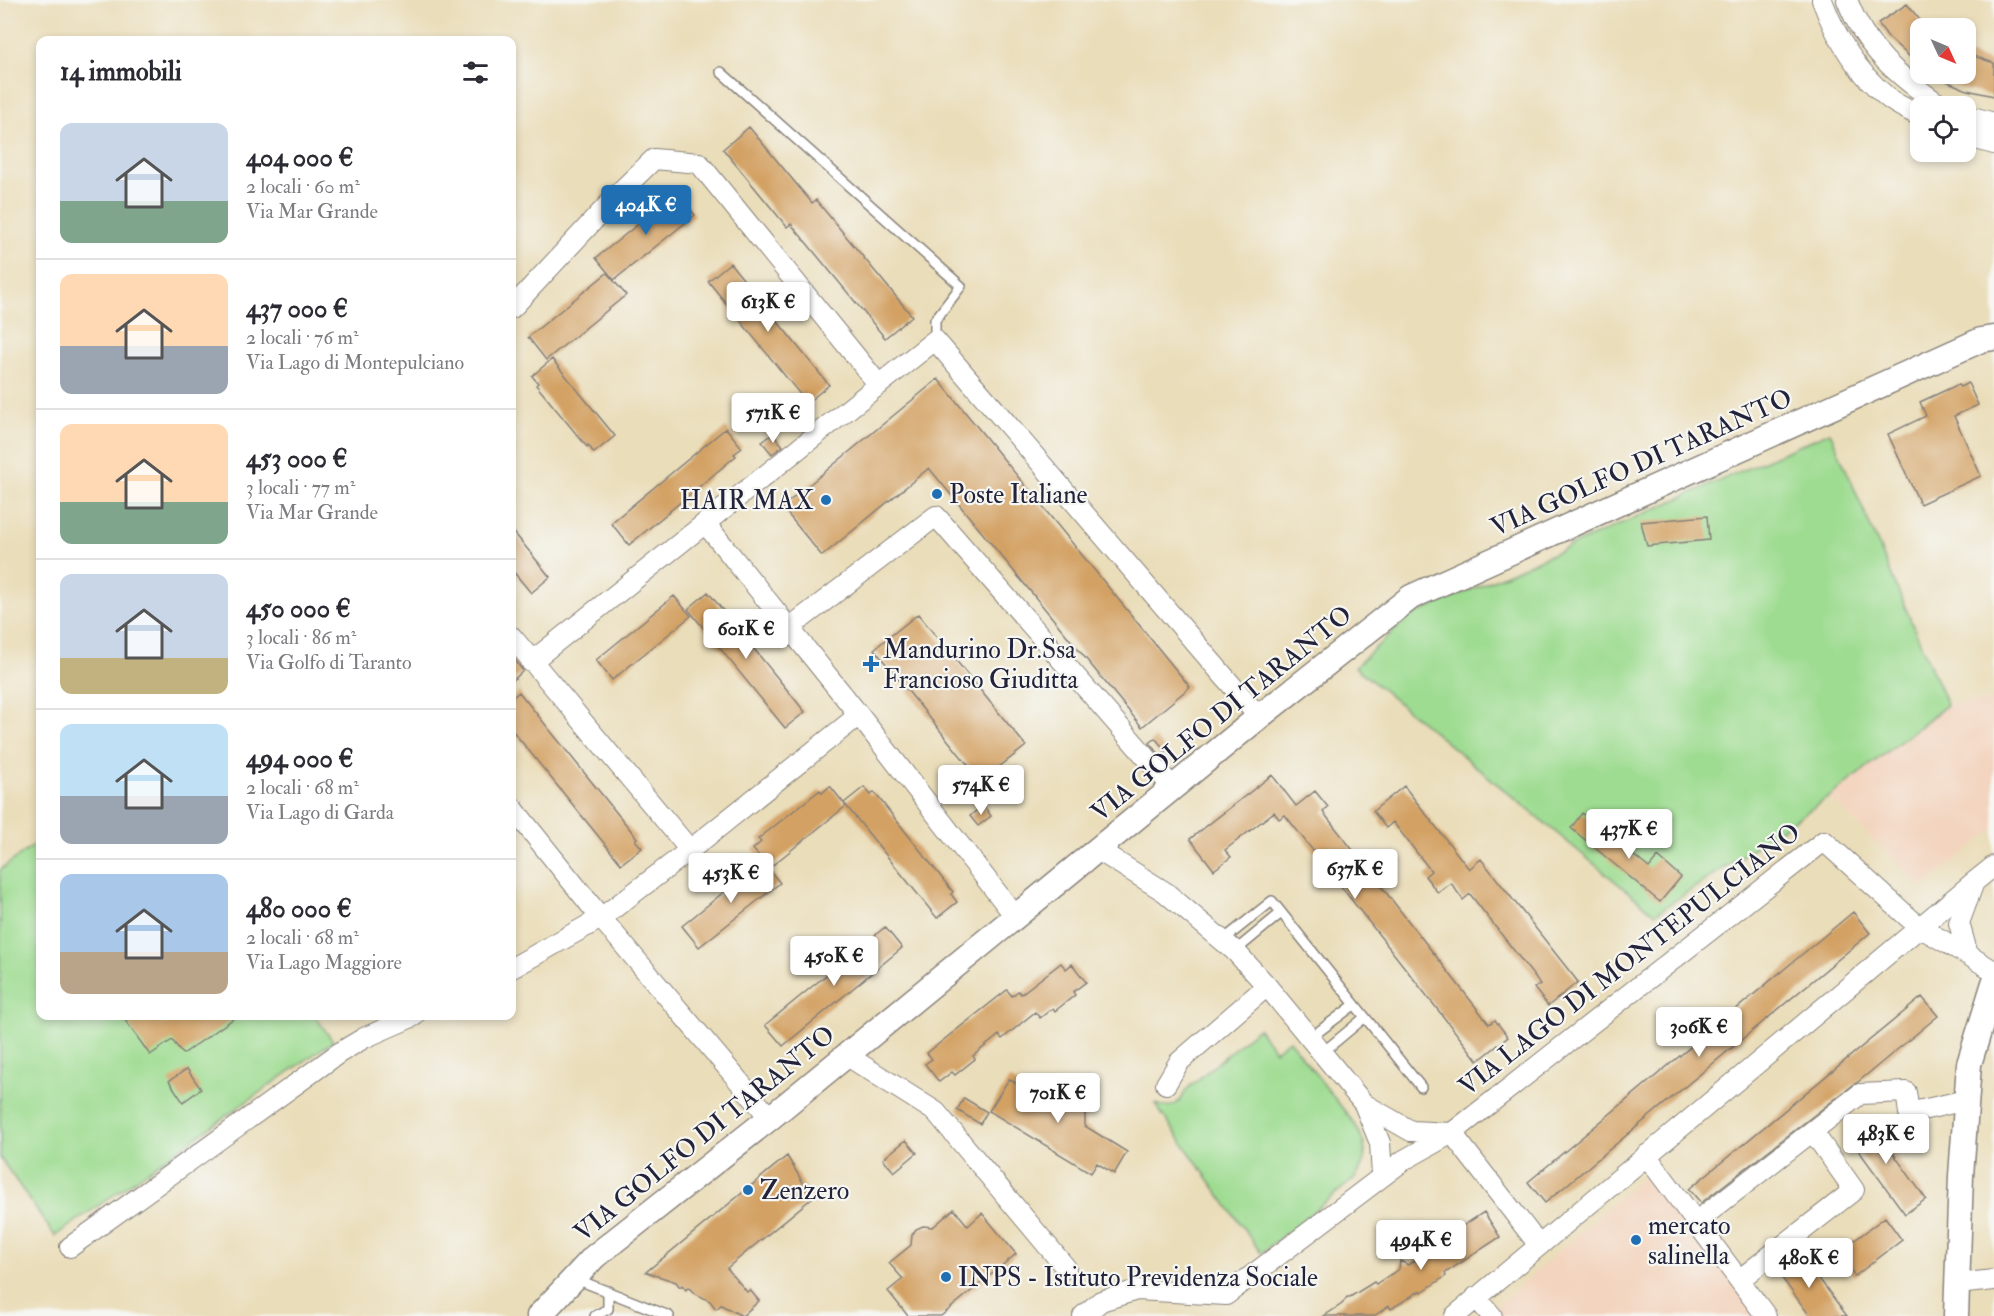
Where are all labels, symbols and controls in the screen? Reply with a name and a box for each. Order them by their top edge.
north arrow [1910,18,1976,84]
map controls [1910,18,1976,162]
text: 14 immobili [60,56,182,88]
icon: filters [459,56,492,89]
button: locate [1910,96,1976,162]
text: 404 000 € [246,142,353,174]
icon: home [108,147,180,219]
text: 2 locali · 60 m² [246,174,360,199]
pin: 404K € [597,185,695,236]
text: 404K € [615,192,677,217]
text: Via Mar Grande [246,199,378,224]
pin: 613K € [719,282,817,333]
text: 613K € [741,289,795,314]
text: 437 000 € [246,293,348,325]
icon: home [108,298,180,370]
text: 2 locali · 76 m² [246,325,359,350]
text: Via Lago di Montepulciano [246,350,464,375]
street label: VIA GOLFO DI TARANTO [1486,382,1797,544]
pin: 571K € [724,393,822,444]
text: 571K € [746,400,801,425]
text: 453 000 € [246,443,348,475]
icon: home [108,448,180,520]
text: 3 locali · 77 m² [246,475,355,500]
place label: Poste Italiane [949,479,1088,511]
place label: HAIR MAX [680,485,814,517]
marker: Poste Italiane [930,487,944,501]
marker: HAIR MAX [819,493,833,507]
text: Via Mar Grande [246,500,378,525]
text: 450 000 € [246,593,351,625]
icon: home [108,598,180,670]
street label: VIA GOLFO DI TARANTO [1085,599,1359,829]
pin: 601K € [697,609,795,660]
text: 601K € [717,616,775,641]
text: 3 locali · 86 m² [246,625,356,650]
place label: Mandurino Dr.Ssa Francioso Giuditta [883,634,1079,696]
text: Via Golfo di Taranto [246,650,412,675]
marker: Mandurino Dr.Ssa Francioso Giuditta [864,657,878,671]
text: 494 000 € [246,743,354,775]
icon: home [108,748,180,820]
pin: 574K € [932,765,1030,816]
text: 574K € [952,772,1010,797]
text: 2 locali · 68 m² [246,775,359,800]
text: Via Lago di Garda [246,800,394,825]
pin: 437K € [1580,809,1678,860]
street label: VIA LAGO DI MONTEPULCIANO [1452,816,1807,1103]
text: 437K € [1600,816,1658,841]
pin: 637K € [1306,849,1404,900]
pin: 453K € [682,853,780,904]
text: 637K € [1327,856,1383,881]
text: 453K € [702,860,760,885]
text: 480 000 € [246,893,352,925]
icon: home [108,898,180,970]
text: 2 locali · 68 m² [246,925,359,950]
pin: 450K € [785,936,883,987]
text: 450K € [804,943,864,968]
text: Via Lago Maggiore [246,950,402,975]
pin: 306K € [1650,1007,1748,1058]
text: 306K € [1670,1014,1728,1039]
street label: VIA GOLFO DI TARANTO [568,1019,842,1249]
pin: 701K € [1009,1073,1107,1124]
text: 701K € [1030,1080,1086,1105]
pin: 483K € [1837,1114,1935,1165]
text: 483K € [1857,1121,1915,1146]
place label: Zenzero [760,1175,849,1207]
marker: Zenzero [741,1183,755,1197]
place label: mercato salinella [1648,1210,1731,1272]
pin: 494K € [1372,1220,1470,1271]
text: 494K € [1390,1227,1452,1252]
marker: mercato salinella [1629,1233,1643,1247]
pin: 480K € [1760,1238,1858,1289]
text: 480K € [1779,1245,1839,1270]
place label: INPS - Istituto Previdenza Sociale [958,1262,1318,1294]
marker: INPS - Istituto Previdenza Sociale [939,1270,953,1284]

